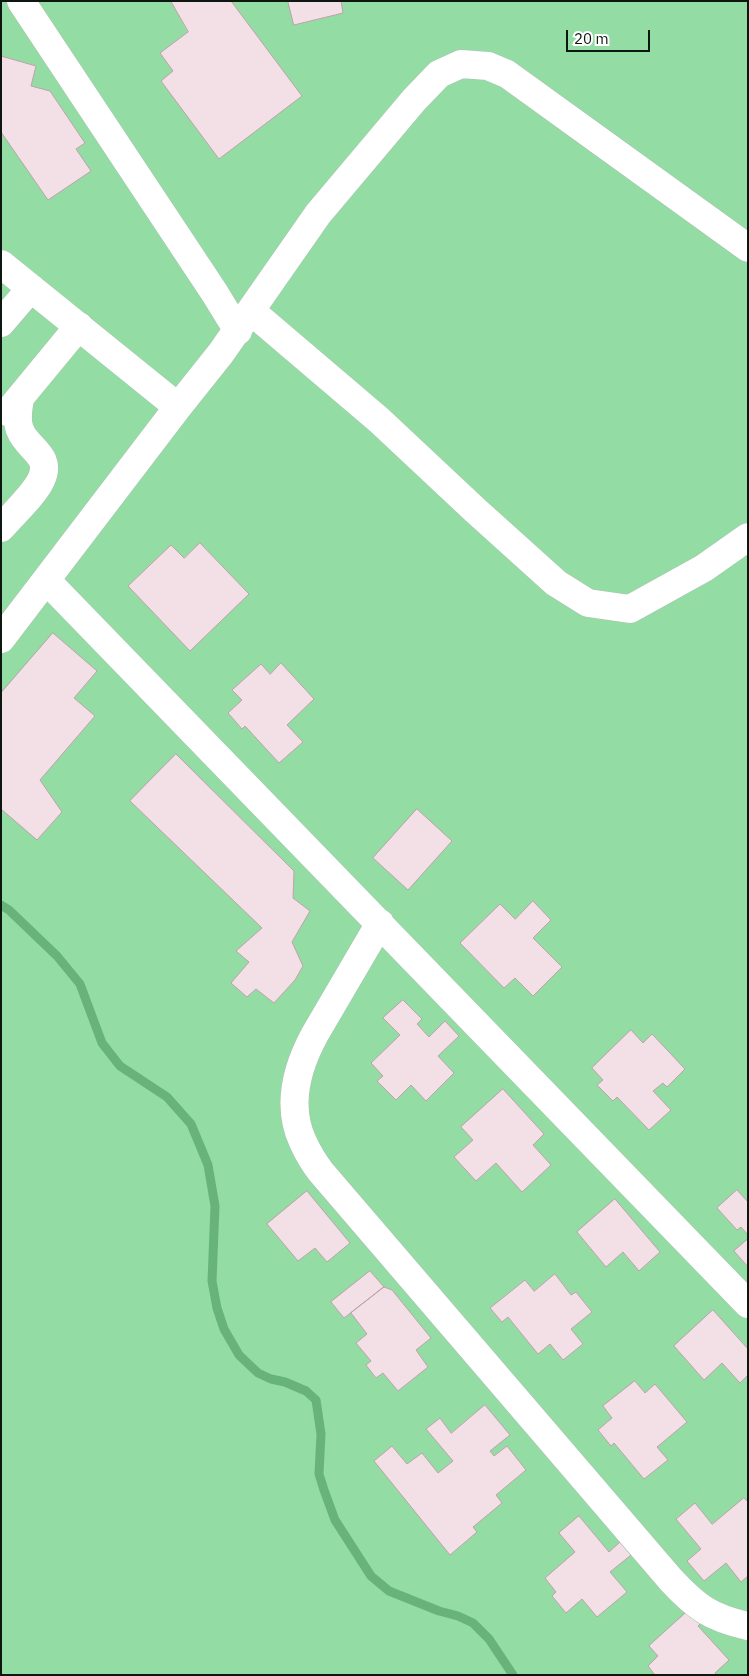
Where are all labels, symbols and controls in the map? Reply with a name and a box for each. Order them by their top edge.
scale bar [569,20,653,52]
text: 20 m [574,29,609,48]

